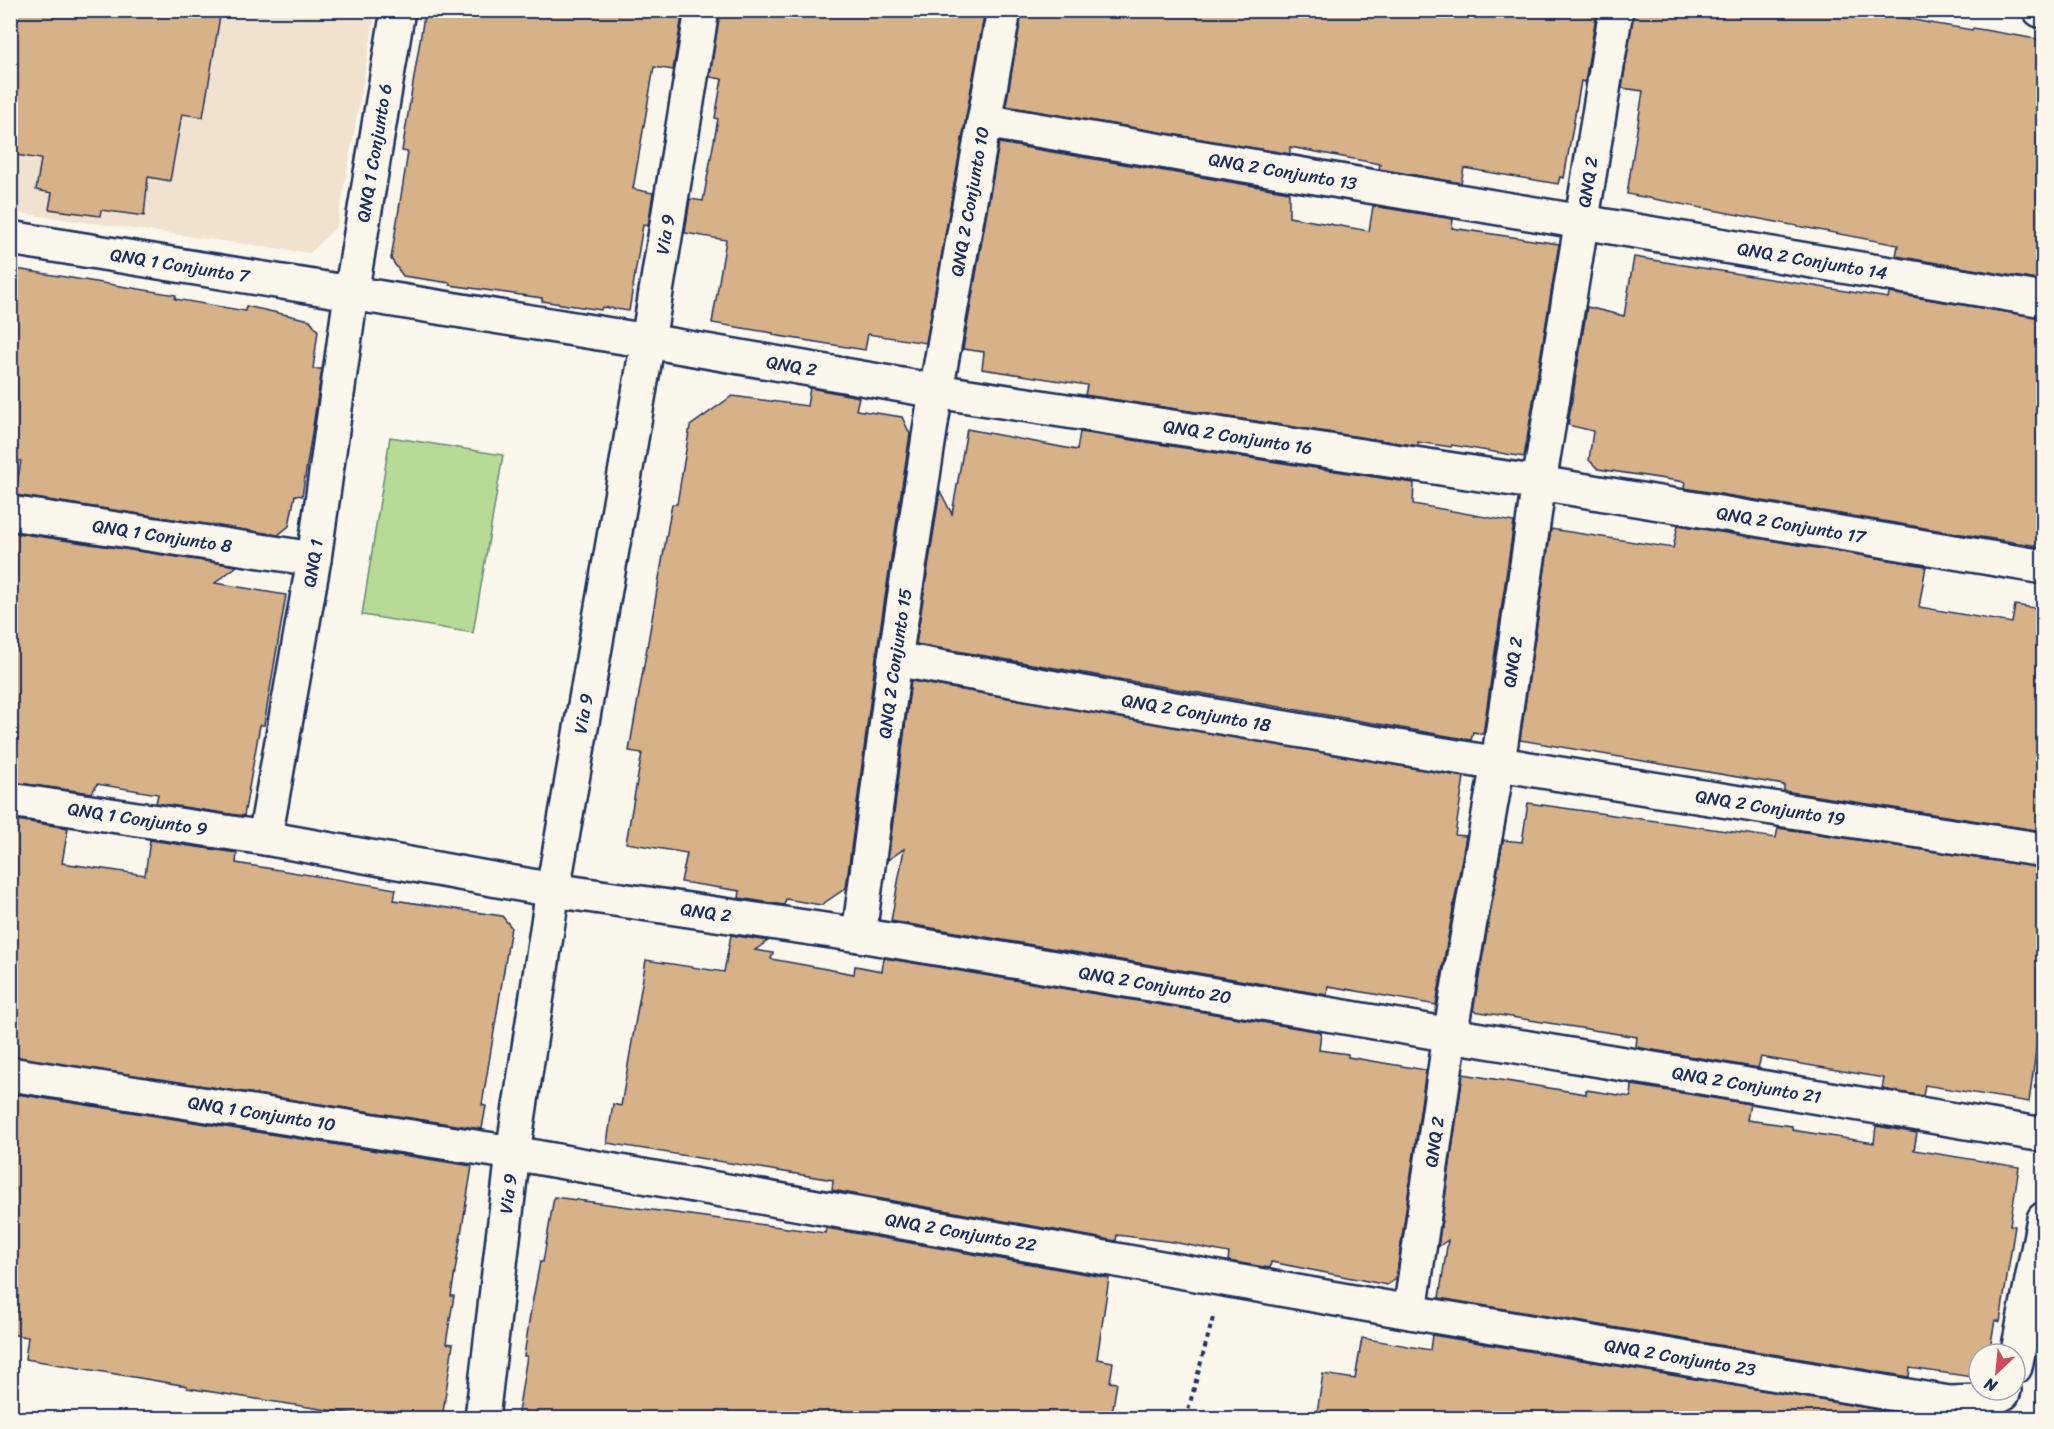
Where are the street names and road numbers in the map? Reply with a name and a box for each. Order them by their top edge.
street label: QNQ 1 Conjunto 6 [347,81,402,225]
street label: QNQ 2 Conjunto 10 [941,124,999,279]
street label: QNQ 2 Conjunto 13 [1206,143,1360,200]
street label: QNQ 2 [1568,154,1608,210]
street label: Via 9 [646,212,684,257]
street label: QNQ 2 Conjunto 14 [1735,232,1890,289]
street label: QNQ 1 Conjunto 7 [108,238,253,293]
street label: QNQ 2 [764,346,819,386]
street label: QNQ 2 Conjunto 16 [1161,410,1315,464]
street label: QNQ 2 Conjunto 17 [1714,497,1870,553]
street label: QNQ 1 Conjunto 8 [90,510,234,562]
street label: QNQ 1 [293,537,333,590]
street label: QNQ 2 Conjunto 15 [869,586,922,740]
street label: QNQ 2 [1493,635,1532,690]
street label: QNQ 2 Conjunto 18 [1119,684,1274,741]
street label: Via 9 [564,691,603,736]
street label: QNQ 2 Conjunto 19 [1693,780,1848,835]
street label: QNQ 1 Conjunto 9 [65,793,210,845]
street label: QNQ 2 [678,893,733,932]
street label: QNQ 2 Conjunto 20 [1076,956,1234,1014]
street label: QNQ 2 Conjunto 21 [1670,1056,1824,1113]
street label: QNQ 1 Conjunto 10 [186,1086,338,1141]
street label: QNQ 2 [1415,1114,1454,1169]
street label: Via 9 [490,1172,527,1215]
street label: QNQ 2 Conjunto 22 [883,1203,1039,1262]
street label: QNQ 2 Conjunto 23 [1602,1329,1758,1386]

